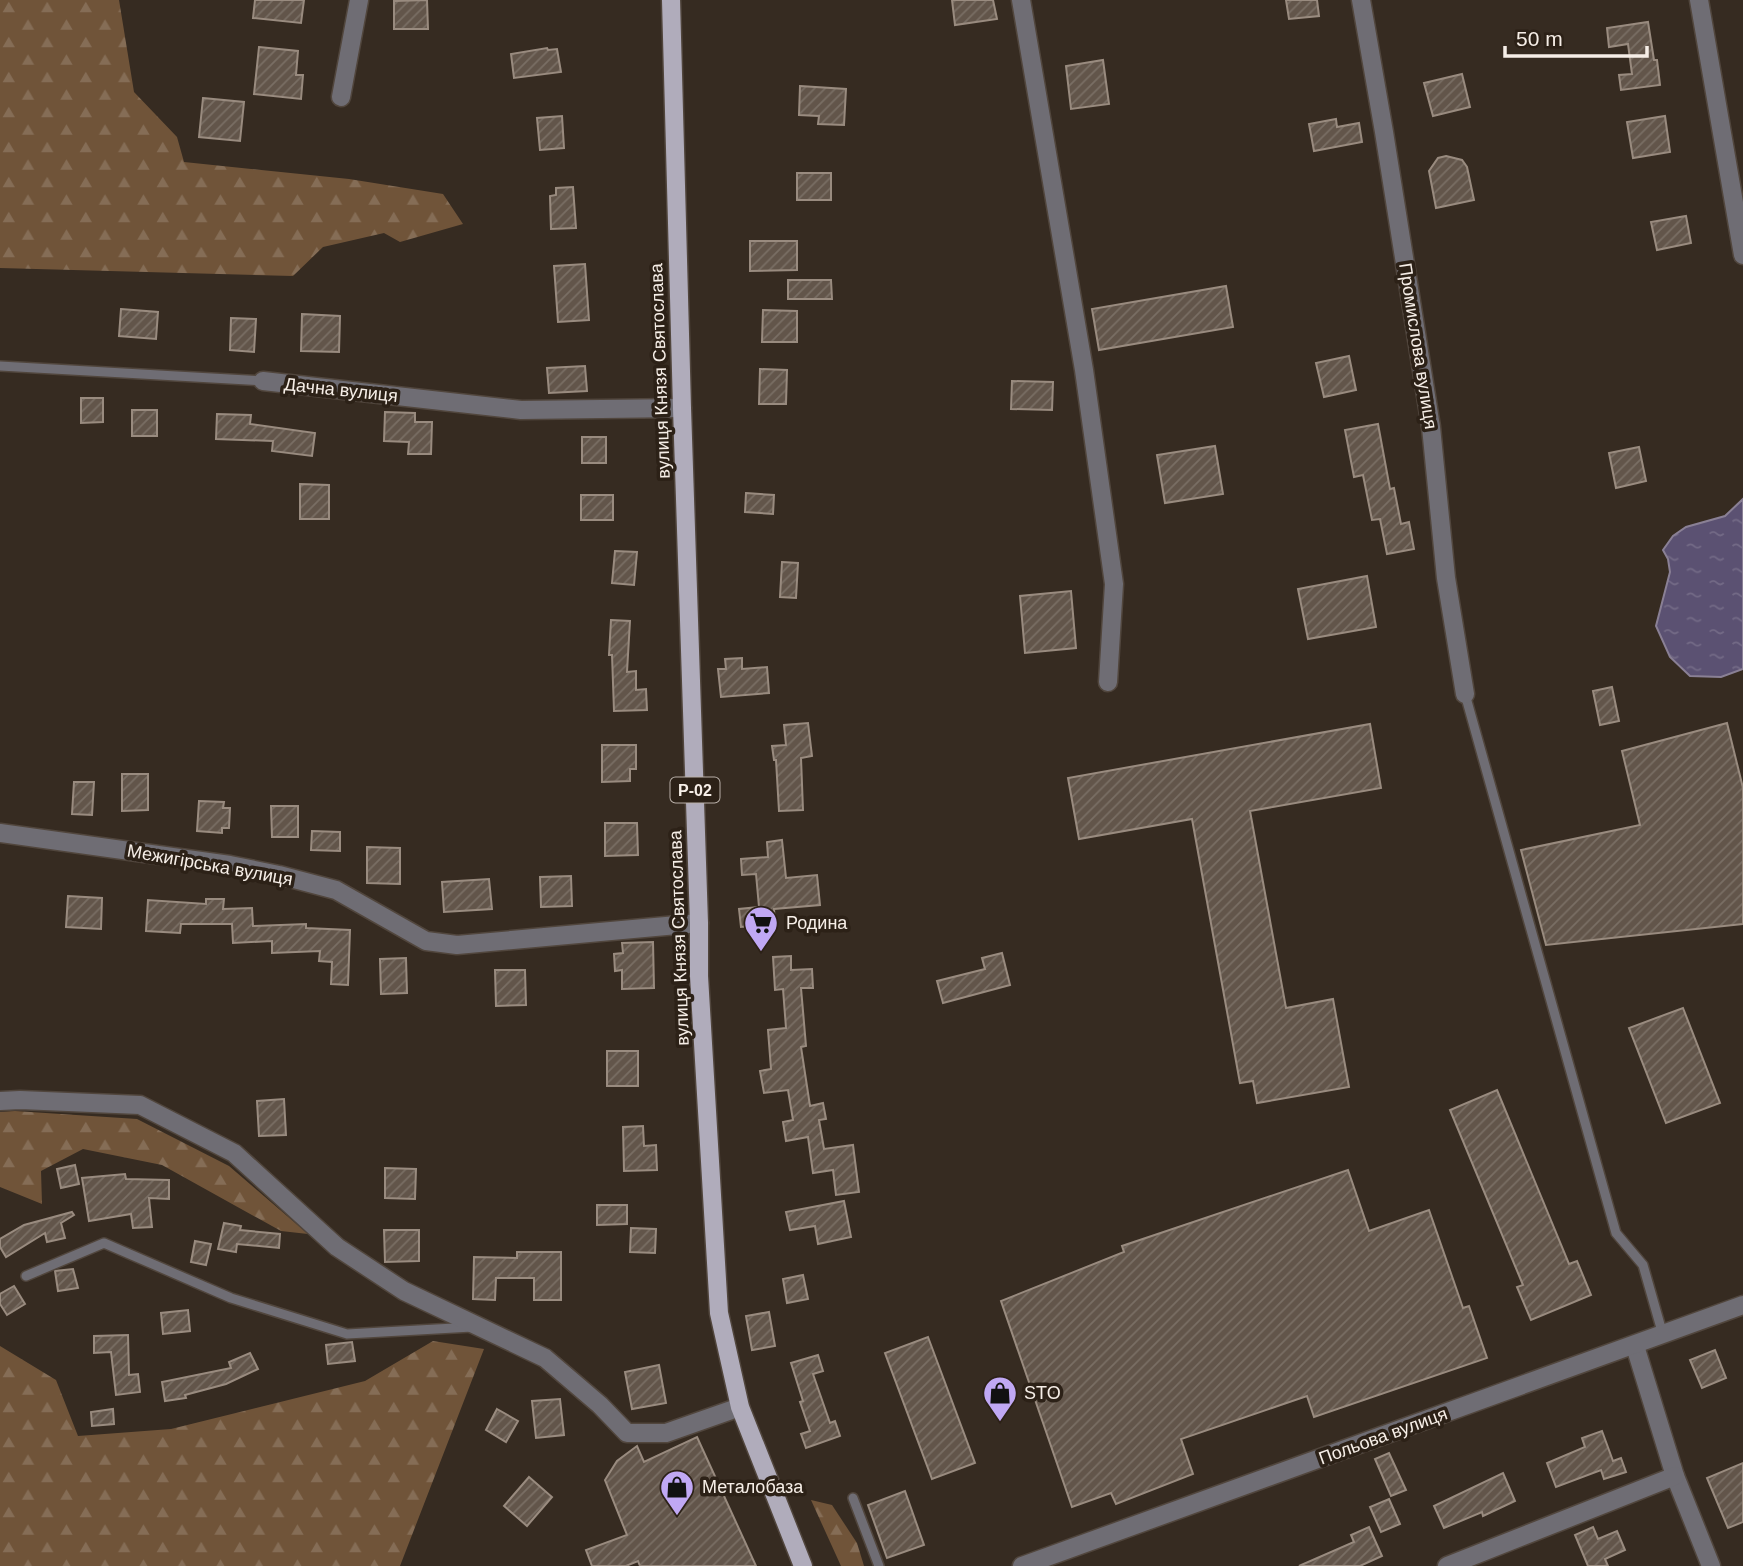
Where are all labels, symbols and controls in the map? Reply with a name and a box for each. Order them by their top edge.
scale bar [1505,14,1647,58]
text: 50 m [1516,27,1563,50]
street label: вулиця Князя Святослава [646,262,674,479]
street label: Промислова вулиця [1395,262,1441,430]
street label: Дачна вулиця [283,374,399,406]
road number: Р-02 [670,778,720,803]
street label: вулиця Князя Святослава [665,829,693,1046]
street label: Межигірська вулиця [126,841,294,889]
supermarket icon: Родина [742,904,780,953]
place label: Родина [786,913,848,933]
shop icon: STO [981,1374,1019,1423]
place label: STO [1024,1383,1061,1403]
street label: Польова вулиця [1316,1403,1450,1469]
shop icon: Металобаза [658,1468,696,1517]
place label: Металобаза [702,1477,804,1497]

